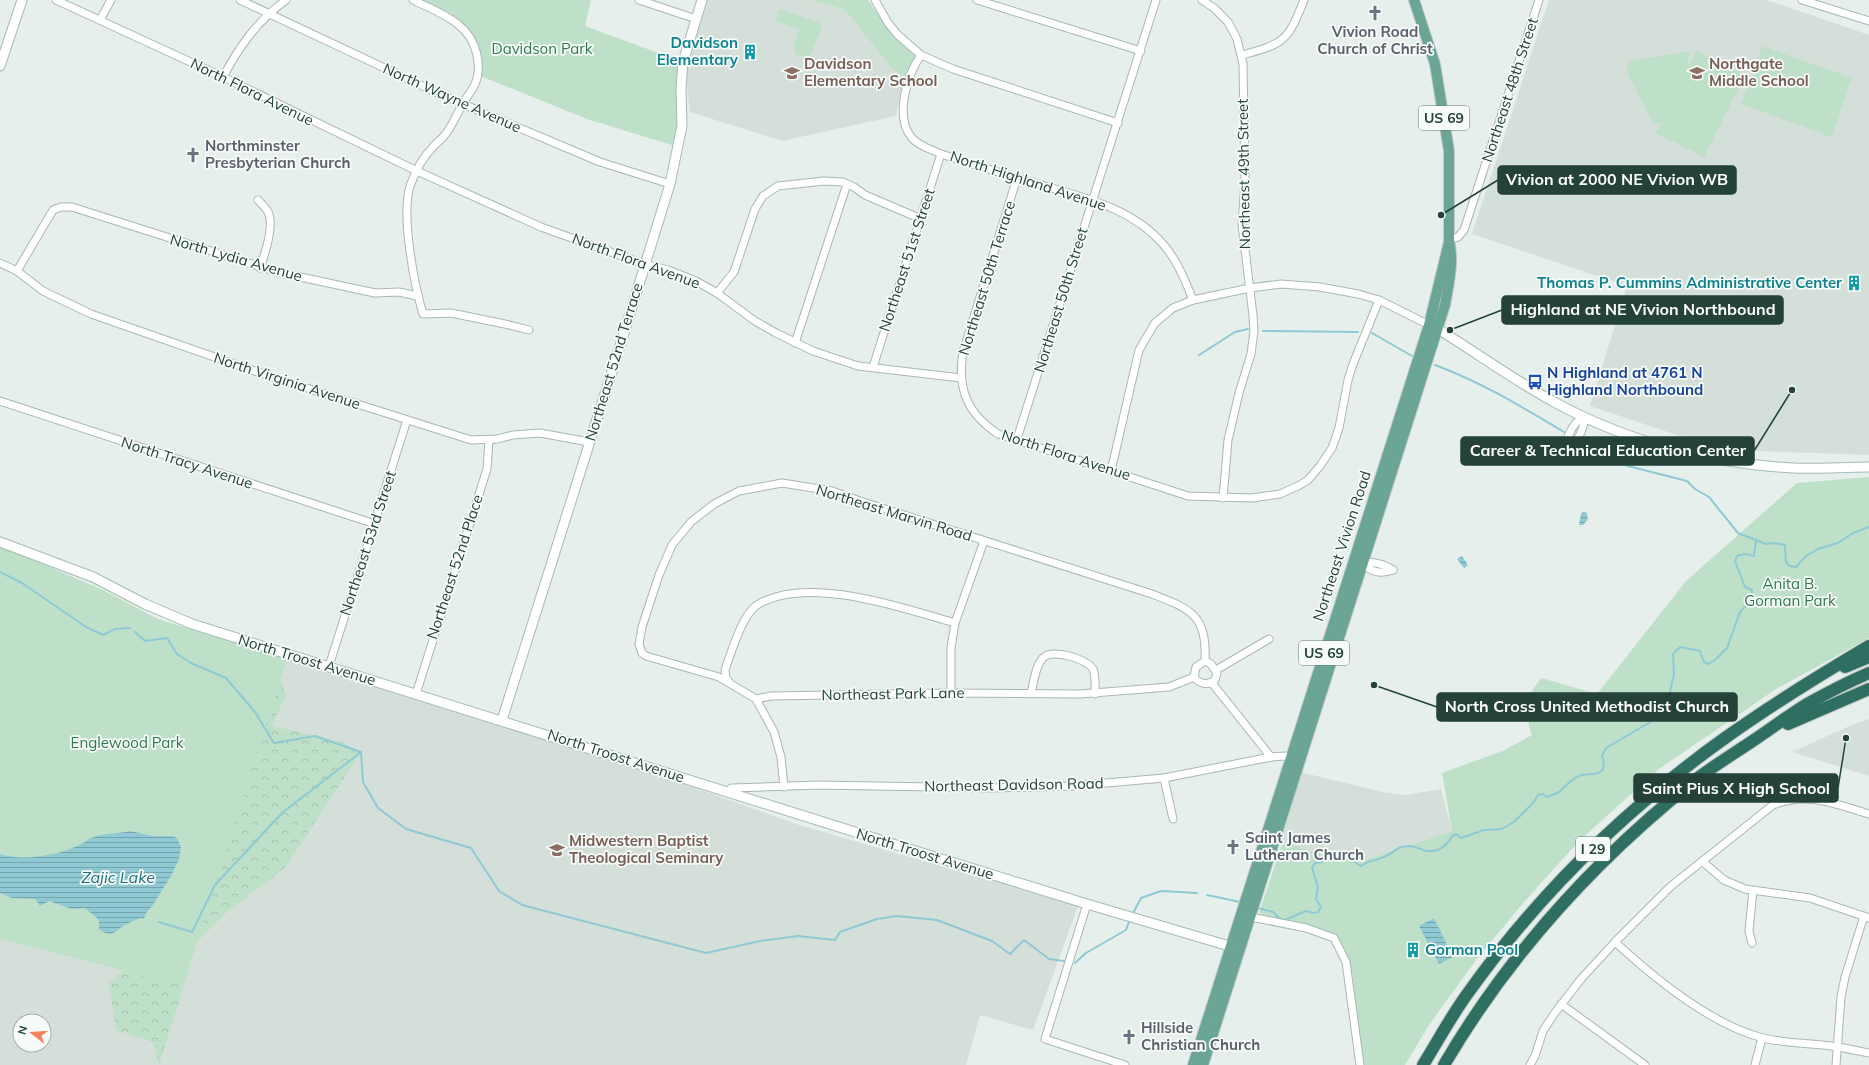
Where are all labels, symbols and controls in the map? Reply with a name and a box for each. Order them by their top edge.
church icon: Vivion Road Church of Christ [1366,4,1384,22]
street label: Northeast 48th Street [1477,15,1542,164]
place label: Vivion Road Church of Christ [1317,22,1433,58]
place label: Davidson Elementary [657,33,739,69]
park label: Davidson Park [492,39,593,58]
building icon: Davidson Elementary [741,43,759,61]
street label: North Flora Avenue [188,53,317,130]
place label: Davidson Elementary School [804,54,937,90]
place label: Northgate Middle School [1709,54,1809,90]
street label: North Wayne Avenue [380,58,524,137]
school or university icon: Davidson Elementary School [783,64,801,82]
school or university icon: Northgate Middle School [1688,64,1706,82]
street label: Northeast 49th Street [1233,98,1254,250]
road number: US 69 [1419,106,1469,130]
place label: Northminster Presbyterian Church [205,136,351,172]
church icon: Northminster Presbyterian Church [184,146,202,164]
street label: North Highland Avenue [948,146,1109,215]
callout: Vivion at 2000 NE Vivion WB [1498,166,1736,194]
text: Vivion at 2000 NE Vivion WB [1505,169,1728,189]
street label: Northeast 51st Street [874,186,939,334]
street label: Northeast 50th Terrace [954,198,1019,357]
street label: Northeast 50th Street [1029,225,1092,375]
street label: North Flora Avenue [570,229,703,292]
street label: North Lydia Avenue [168,230,304,285]
place label: Thomas P. Cummins Administrative Center [1537,273,1842,292]
building icon: Thomas P. Cummins Administrative Center [1845,274,1863,292]
street label: Northeast 52nd Terrace [580,280,647,443]
callout: Highland at NE Vivion Northbound [1502,296,1783,324]
text: Highland at NE Vivion Northbound [1510,299,1776,319]
street label: North Virginia Avenue [211,348,363,413]
place label: N Highland at 4761 N Highland Northbound [1547,363,1703,399]
bus stop icon: N Highland at 4761 N Highland Northbound [1526,373,1544,391]
street label: North Flora Avenue [999,425,1133,484]
street label: North Tracy Avenue [119,432,255,493]
callout: Career & Technical Education Center [1461,437,1754,465]
text: Career & Technical Education Center [1470,440,1747,460]
street label: Northeast 53rd Street [335,468,400,618]
street label: Northeast Vivion Road [1308,468,1375,623]
street label: Northeast Marvin Road [814,480,974,545]
street label: Northeast 52nd Place [422,492,487,642]
park label: Anita B. Gorman Park [1744,574,1836,610]
street label: North Troost Avenue [236,630,378,689]
road number: US 69 [1299,641,1349,665]
street label: Northeast Park Lane [821,683,965,704]
callout: North Cross United Methodist Church [1437,693,1737,721]
text: North Cross United Methodist Church [1445,696,1729,716]
street label: North Troost Avenue [545,724,687,787]
park label: Englewood Park [71,733,184,752]
street label: Northeast Davidson Road [924,773,1104,796]
callout: Saint Pius X High School [1634,774,1838,802]
text: Saint Pius X High School [1642,778,1830,798]
street label: North Troost Avenue [854,824,996,883]
place label: Saint James Lutheran Church [1245,828,1364,864]
place label: Midwestern Baptist Theological Seminary [569,831,724,867]
road number: I 29 [1576,837,1610,861]
church icon: Saint James Lutheran Church [1224,838,1242,856]
school or university icon: Midwestern Baptist Theological Seminary [548,841,566,859]
water label: Zajic Lake [81,867,155,887]
place label: Gorman Pool [1425,940,1518,959]
building icon: Gorman Pool [1404,941,1422,959]
north arrow [12,1013,52,1053]
place label: Hillside Christian Church [1141,1018,1260,1054]
text: N [15,1024,30,1036]
church icon: Hillside Christian Church [1120,1028,1138,1046]

